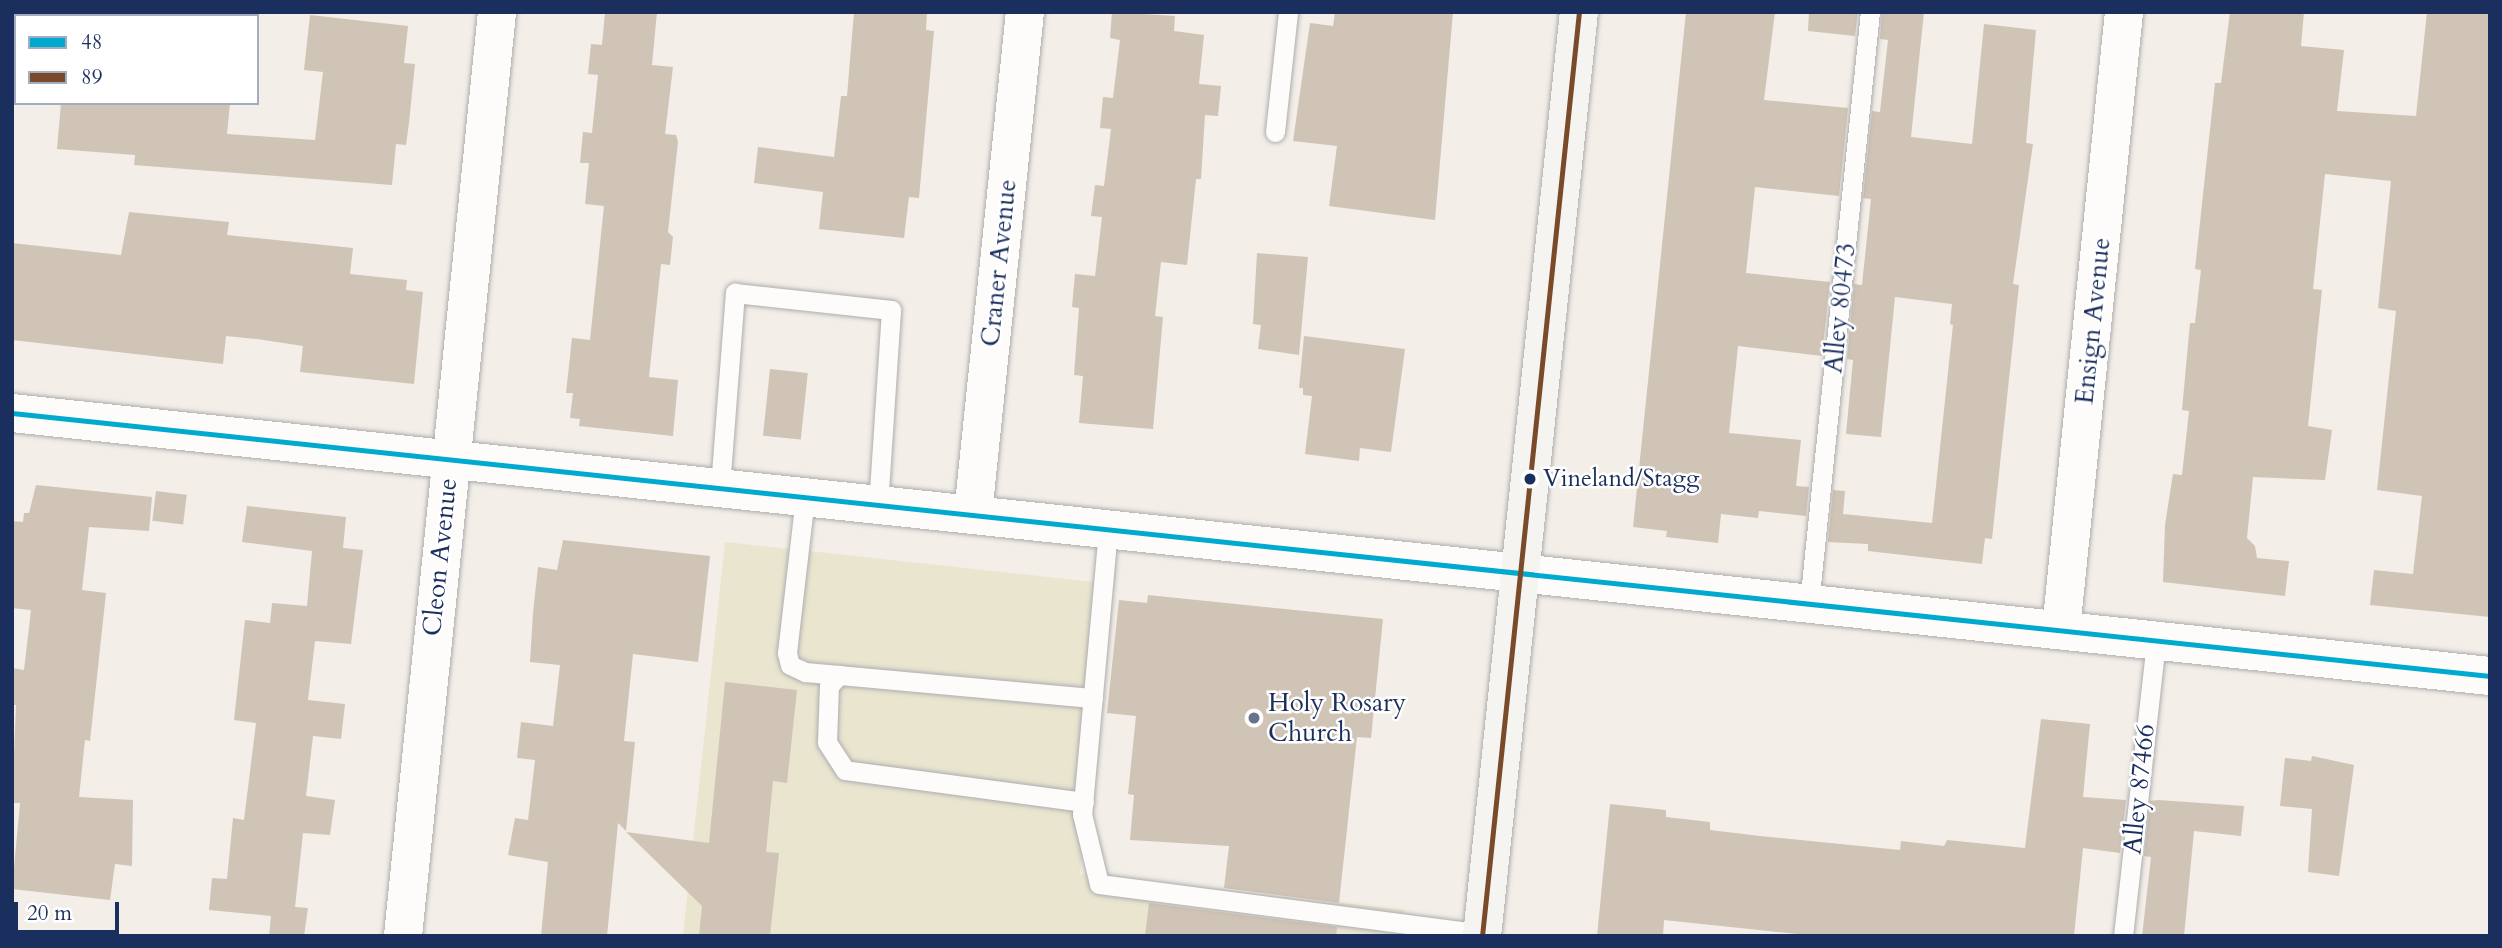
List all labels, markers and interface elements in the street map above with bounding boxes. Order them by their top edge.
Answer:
legend [14,14,259,105]
text: 48 [81,28,103,57]
text: 89 [81,63,103,92]
street label: Craner Avenue [975,178,1023,348]
street label: Ensign Avenue [2069,236,2117,406]
street label: Alley 80473 [1818,241,1862,375]
place label: Vineland/Stagg [1543,465,1699,493]
marker: Vineland/Stagg [1523,472,1537,486]
street label: Cleon Avenue [416,477,464,637]
place label: Holy Rosary Church [1268,687,1406,748]
marker: Holy Rosary Church [1246,710,1262,726]
street label: Alley 87466 [2117,722,2161,856]
scale bar [18,888,122,932]
text: 20 m [27,899,72,928]

